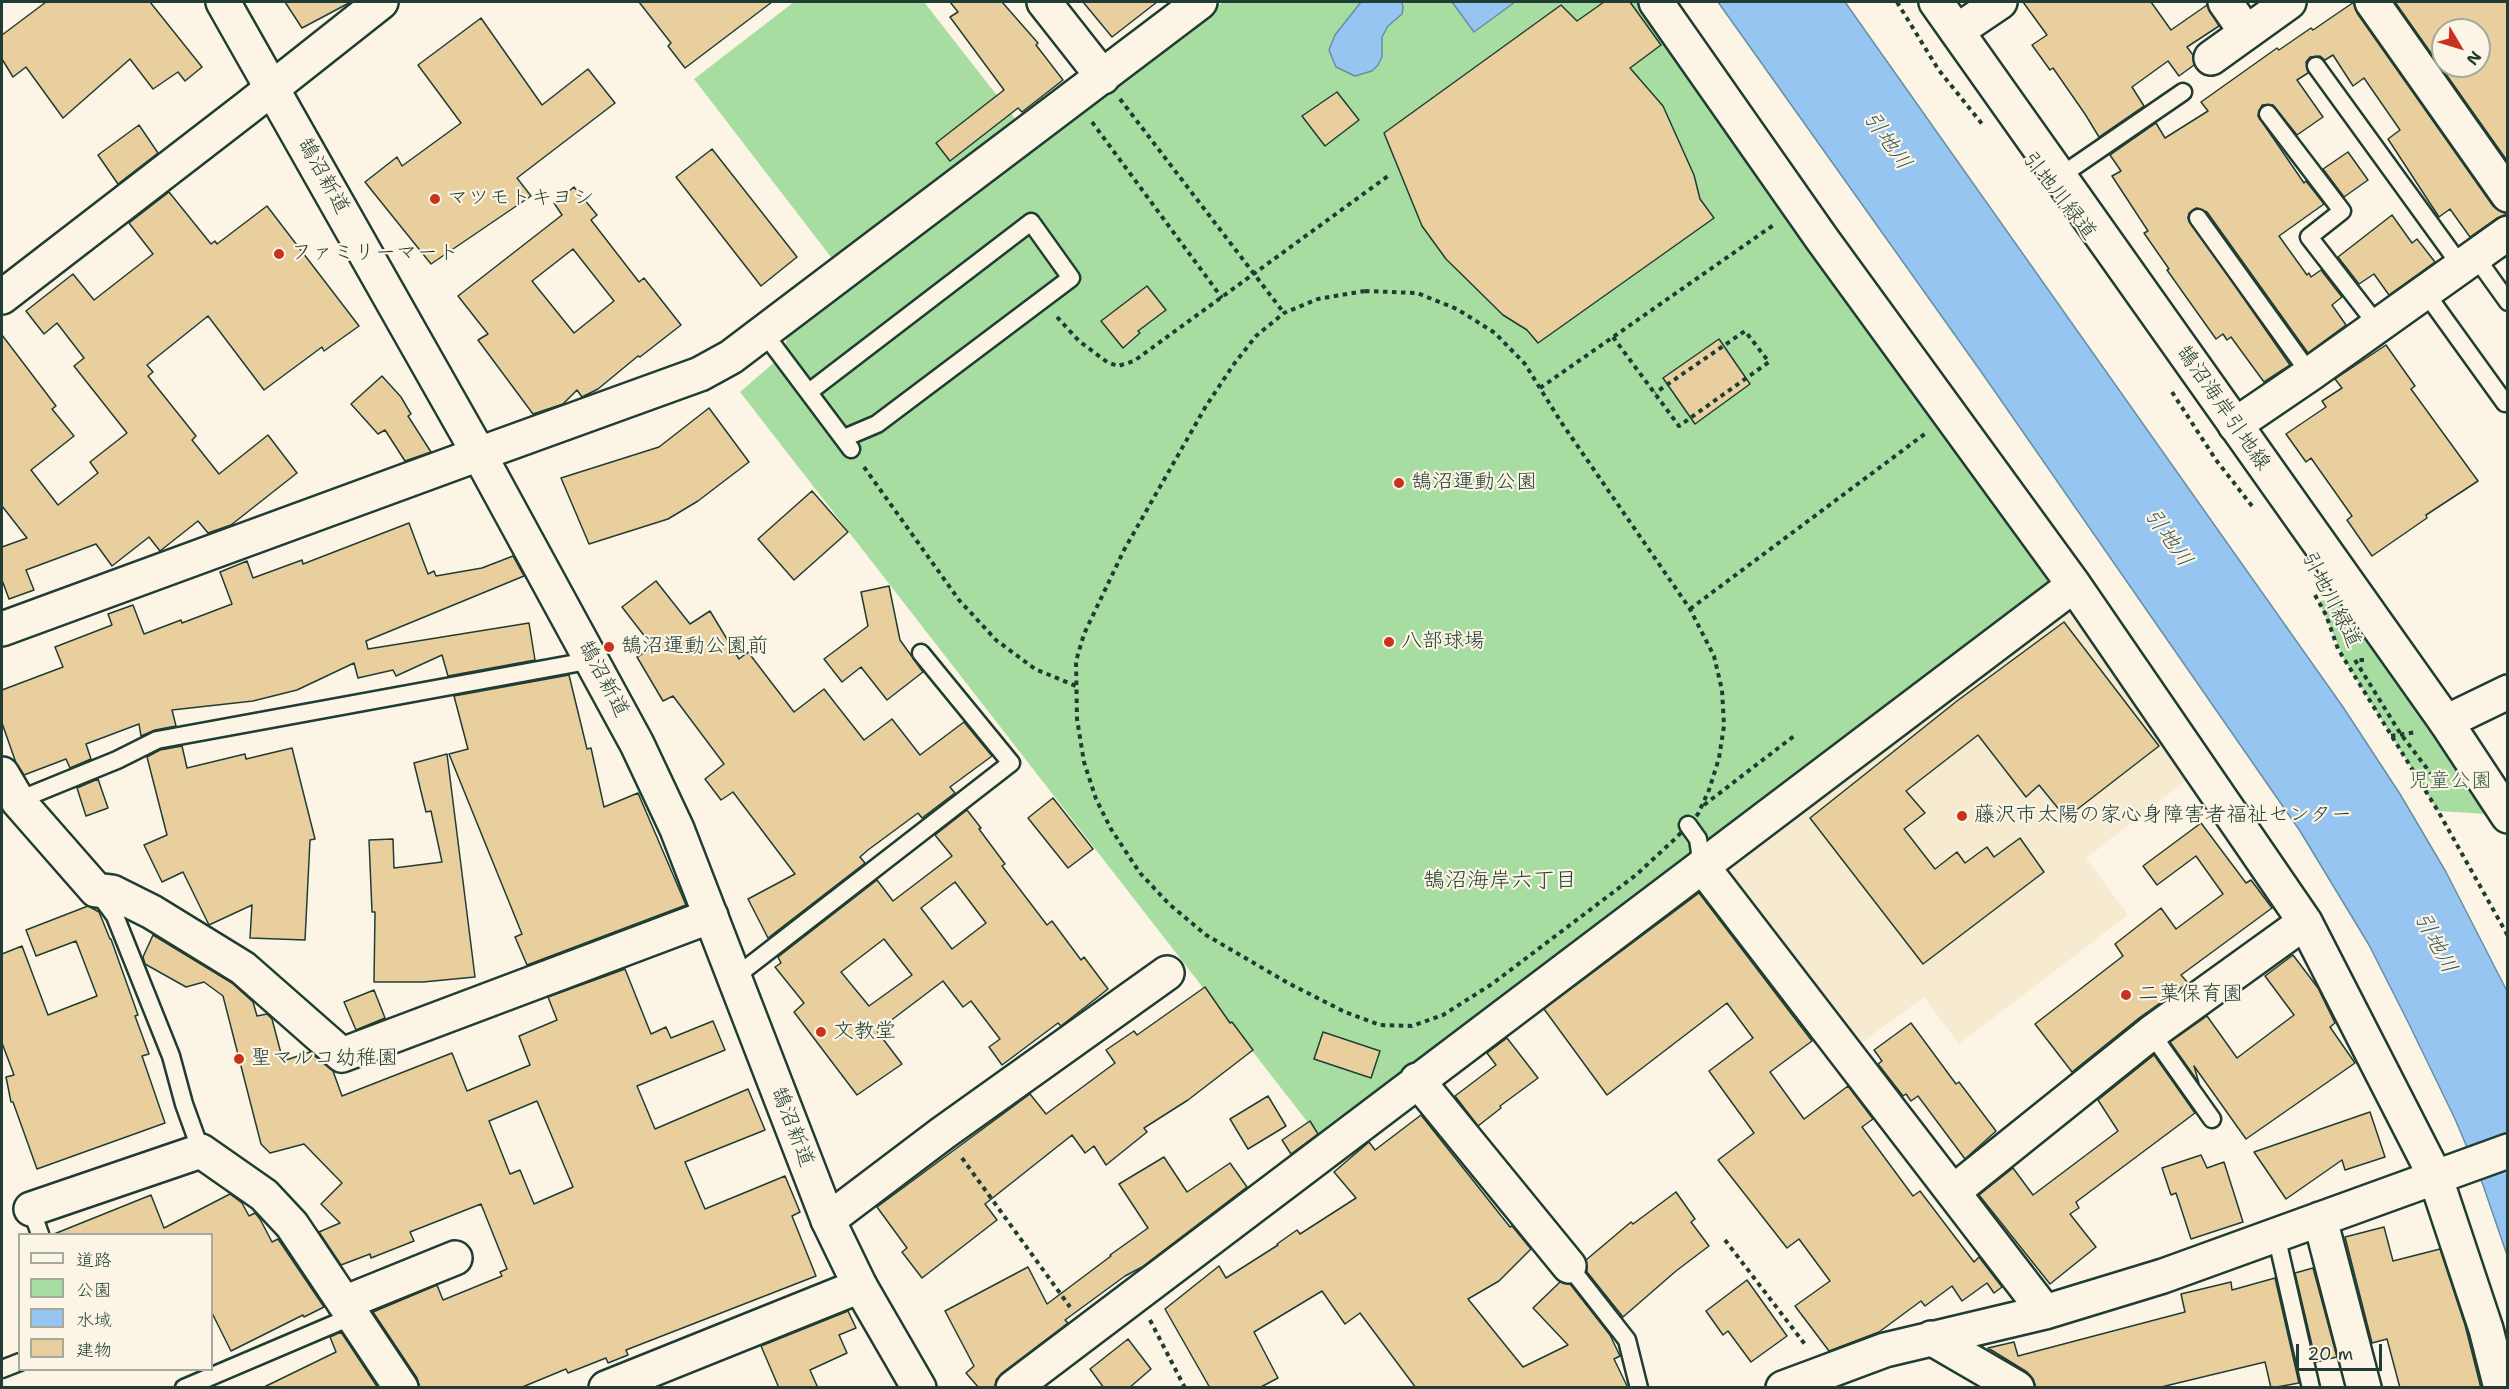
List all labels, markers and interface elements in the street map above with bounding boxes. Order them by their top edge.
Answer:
north arrow [2431,18,2491,78]
text: N [2462,47,2486,70]
water label: 引地川 [1857,106,1917,176]
street label: 鵠沼新道 [292,133,354,219]
street label: 引地川緑道 [2017,147,2101,245]
place label: マツモトキヨシ [447,186,594,212]
marker: マツモトキヨシ [428,192,442,206]
place label: ファミリーマート [291,241,459,267]
marker: ファミリーマート [272,247,286,261]
street label: 鵠沼海岸引地線 [2171,341,2275,475]
place label: 鵠沼運動公園 [1411,470,1537,496]
marker: 鵠沼運動公園 [1392,476,1406,490]
water label: 引地川 [2138,503,2198,573]
street label: 引地川緑道 [2296,548,2366,652]
place label: 八部球場 [1401,629,1485,655]
place label: 鵠沼運動公園前 [621,634,768,660]
marker: 八部球場 [1382,635,1396,649]
street label: 鵠沼新道 [572,636,634,722]
marker: 鵠沼運動公園前 [602,640,616,654]
park label: 児童公園 [2408,769,2492,795]
place label: 藤沢市太陽の家心身障害者福祉センター [1974,803,2352,829]
marker: 藤沢市太陽の家心身障害者福祉センター [1955,809,1969,823]
district label: 鵠沼海岸六丁目 [1423,868,1577,894]
water label: 引地川 [2408,908,2462,978]
place label: 二葉保育園 [2138,982,2243,1008]
marker: 二葉保育園 [2119,988,2133,1002]
place label: 文教堂 [833,1019,896,1045]
marker: 文教堂 [814,1025,828,1039]
place label: 聖マルコ幼稚園 [251,1046,398,1072]
marker: 聖マルコ幼稚園 [232,1052,246,1066]
street label: 鵠沼新道 [765,1083,819,1171]
legend [18,1233,213,1371]
text: 道路 [76,1248,112,1272]
text: 公園 [76,1278,112,1302]
text: 水域 [76,1308,112,1332]
scale bar [2299,1332,2384,1370]
text: 建物 [76,1338,112,1362]
text: 20 m [2307,1342,2353,1366]

